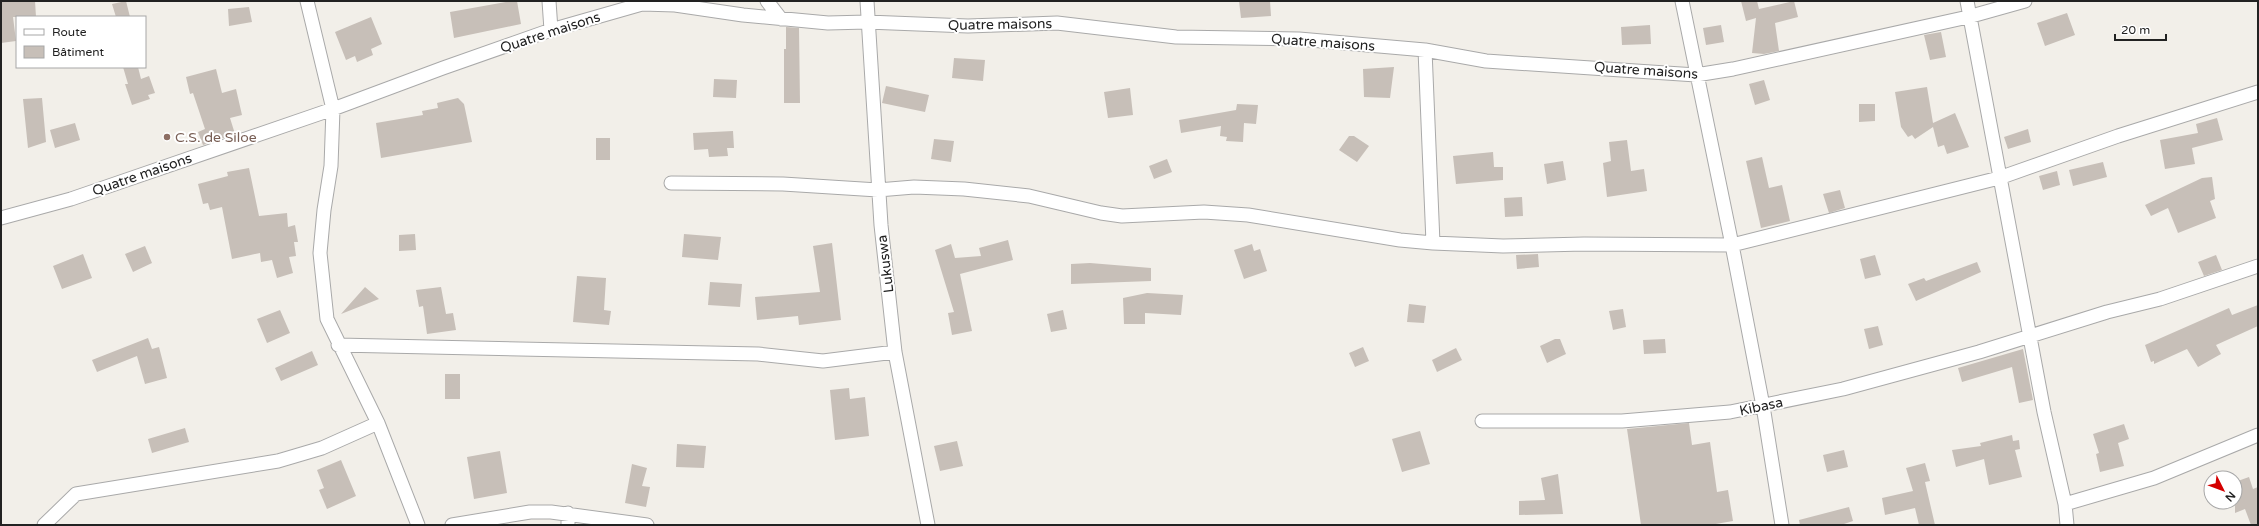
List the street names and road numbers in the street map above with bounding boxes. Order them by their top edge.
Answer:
street label: Quatre maisons [498,8,603,57]
street label: Quatre maisons [948,15,1053,34]
street label: Quatre maisons [1270,30,1376,55]
street label: Quatre maisons [1593,58,1699,83]
street label: Quatre maisons [90,149,194,199]
street label: Lukuswa [874,234,897,294]
street label: Kibasa [1738,394,1784,419]

